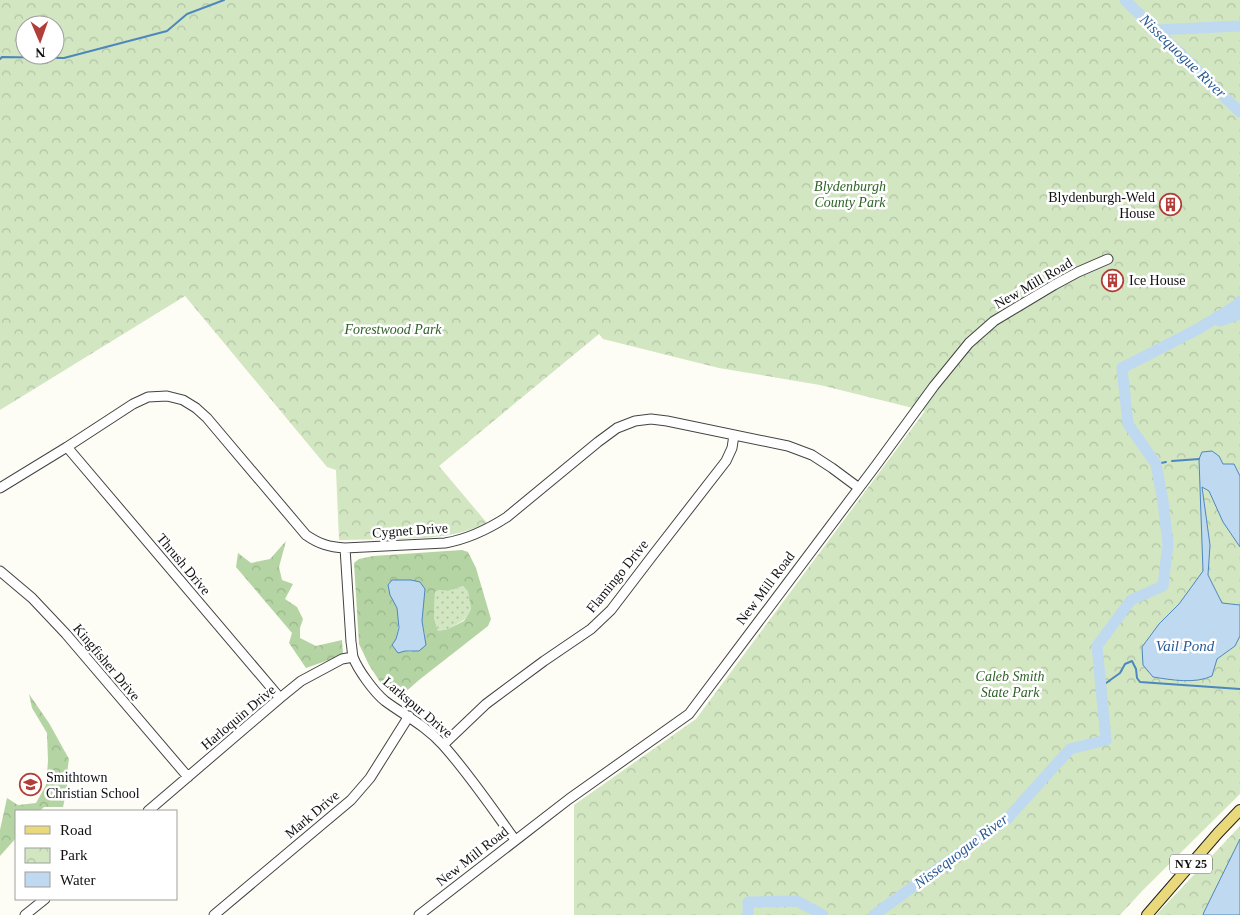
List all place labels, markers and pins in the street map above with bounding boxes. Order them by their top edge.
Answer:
place label: Blydenburgh-Weld House [1048,190,1155,221]
building icon: Blydenburgh-Weld House [1159,193,1183,217]
building icon: Ice House [1101,268,1125,292]
place label: Ice House [1129,273,1185,288]
place label: Smithtown Christian School [46,770,140,801]
school or university icon: Smithtown Christian School [18,773,42,797]

